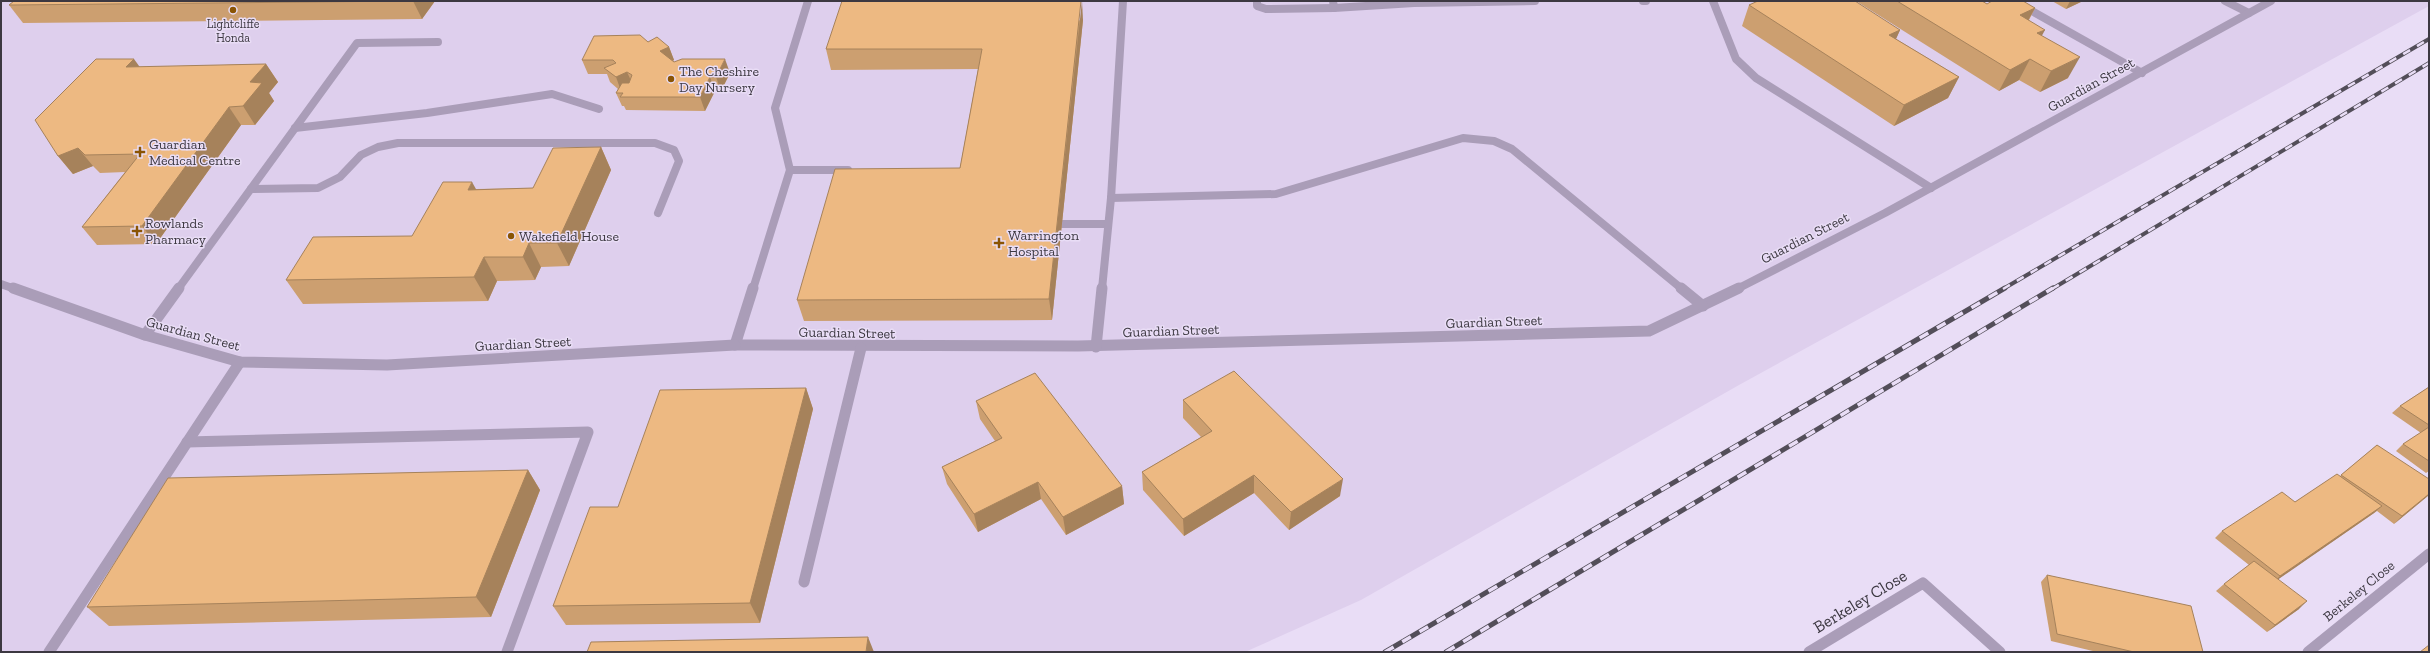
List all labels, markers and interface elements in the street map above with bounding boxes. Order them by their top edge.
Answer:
marker: Lightcliffe Honda [228,5,238,15]
place label: Lightcliffe Honda [207,17,260,45]
street label: Guardian Street [2045,54,2138,116]
place label: The Cheshire Day Nursery [679,63,760,96]
marker: The Cheshire Day Nursery [666,74,676,84]
place label: Guardian Medical Centre [149,136,241,169]
marker: Guardian Medical Centre [134,146,146,158]
street label: Guardian Street [1758,208,1853,268]
place label: Rowlands Pharmacy [145,215,207,248]
marker: Rowlands Pharmacy [132,226,142,236]
place label: Warrington Hospital [1008,227,1079,260]
place label: Wakefield House [519,228,619,245]
marker: Wakefield House [506,231,516,241]
marker: Warrington Hospital [993,237,1005,249]
street label: Guardian Street [1445,312,1543,332]
street label: Guardian Street [144,313,243,355]
street label: Guardian Street [1122,321,1220,341]
street label: Guardian Street [799,324,896,342]
street label: Guardian Street [474,333,572,355]
street label: Berkeley Close [2320,557,2399,625]
street label: Berkeley Close [1809,565,1911,637]

